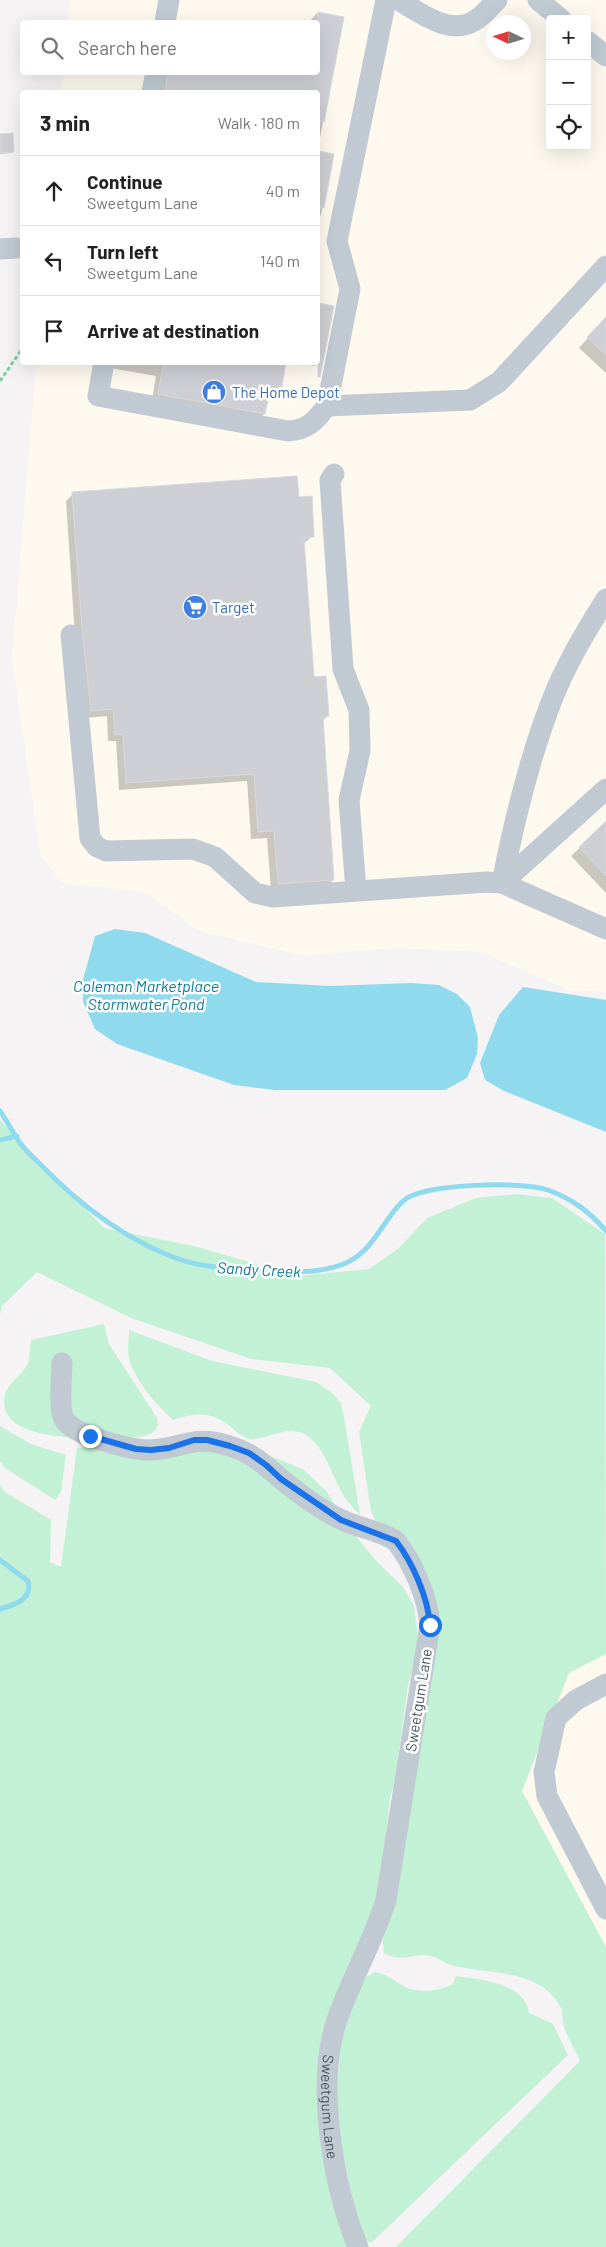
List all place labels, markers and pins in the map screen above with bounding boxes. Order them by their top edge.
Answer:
shop icon: The Home Depot [201,379,227,405]
place label: The Home Depot [232,383,340,401]
supermarket icon: Target [182,594,208,620]
place label: Target [212,598,255,616]

